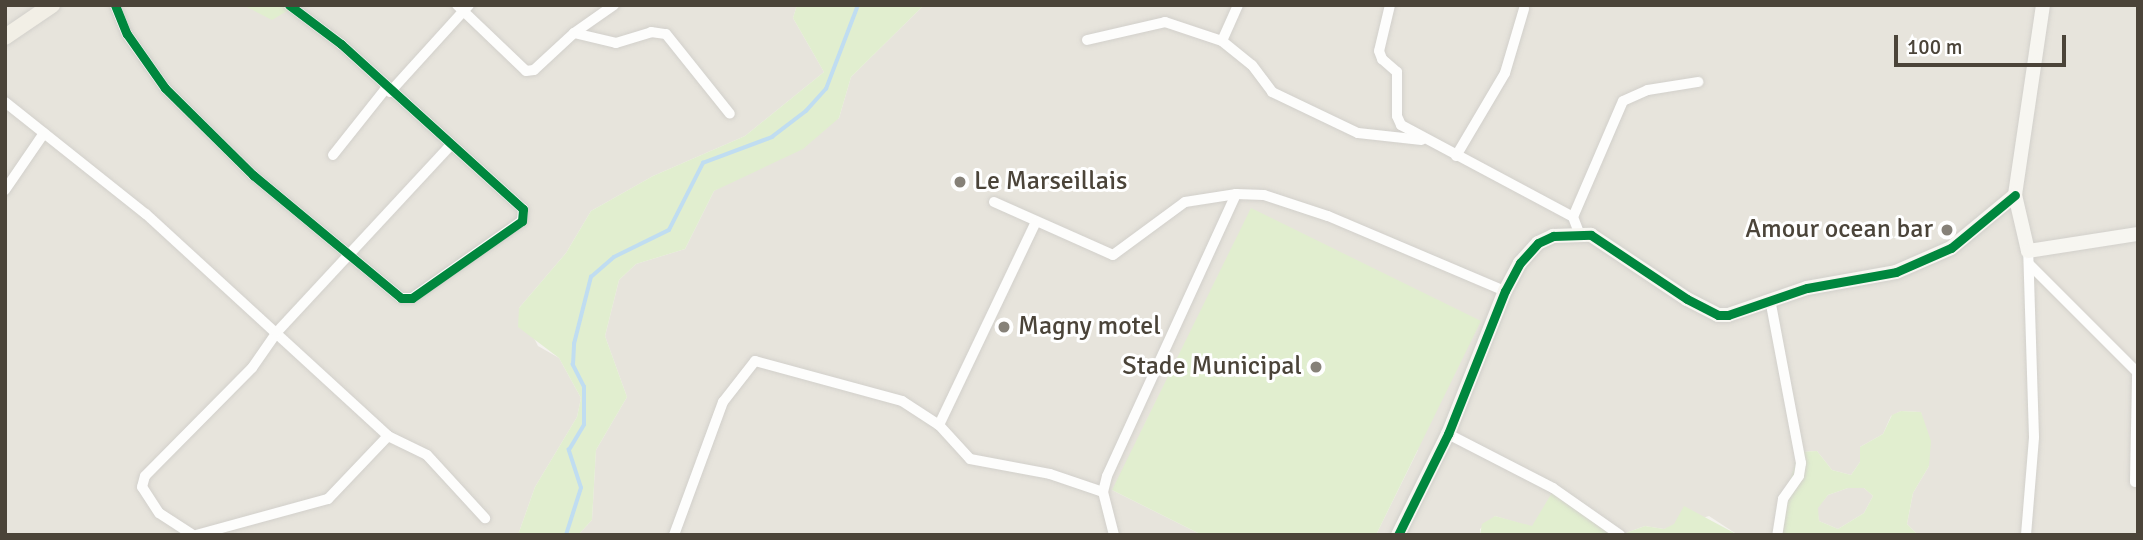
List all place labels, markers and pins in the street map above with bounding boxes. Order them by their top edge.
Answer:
place label: Le Marseillais [974,166,1127,198]
marker: Le Marseillais [952,174,968,190]
place label: Amour ocean bar [1745,214,1933,246]
marker: Amour ocean bar [1939,222,1955,238]
place label: Magny motel [1018,311,1161,343]
marker: Magny motel [996,319,1012,335]
place label: Stade Municipal [1122,351,1302,383]
marker: Stade Municipal [1308,359,1324,375]

